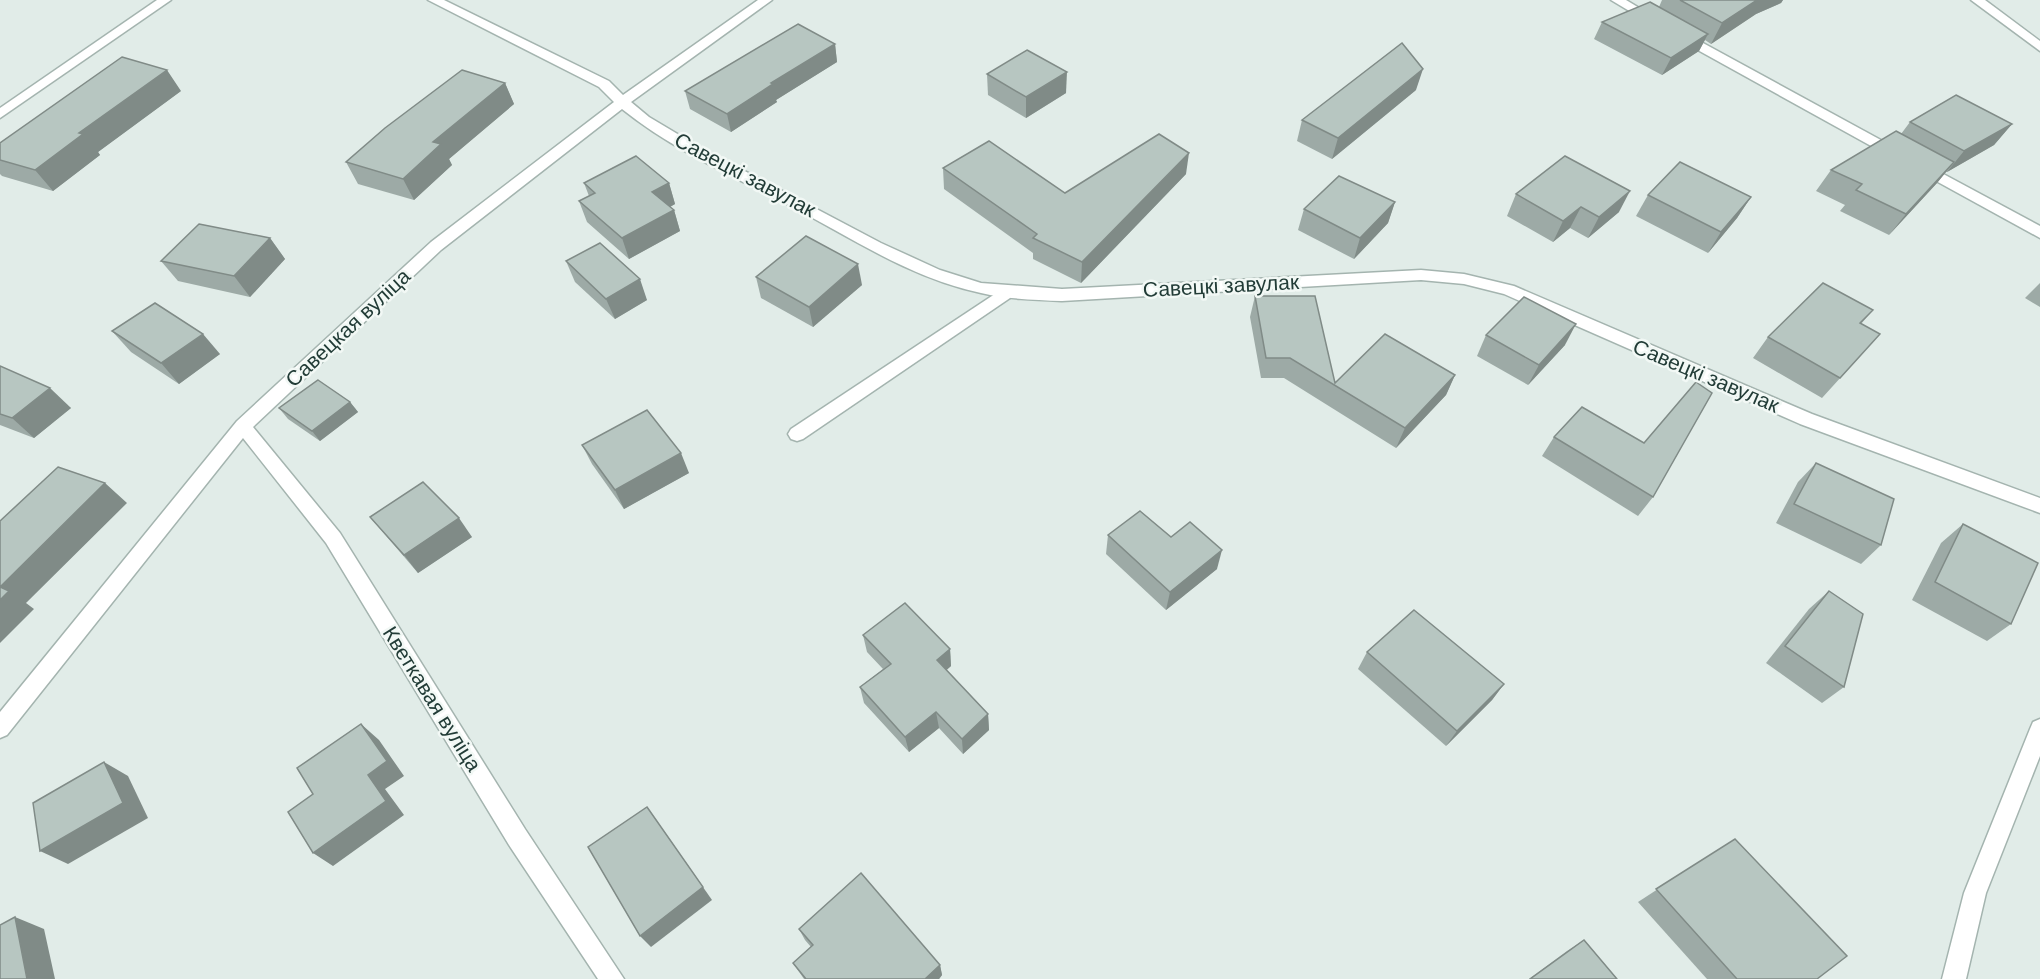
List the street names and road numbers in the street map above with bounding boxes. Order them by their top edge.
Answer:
street label: Савецкі завулак [669,126,821,224]
street label: Савецкая вуліца [279,263,417,393]
street label: Савецкі завулак [1142,268,1301,304]
street label: Савецкі завулак [1629,333,1784,420]
street label: Кветкавая вуліца [376,621,488,777]

